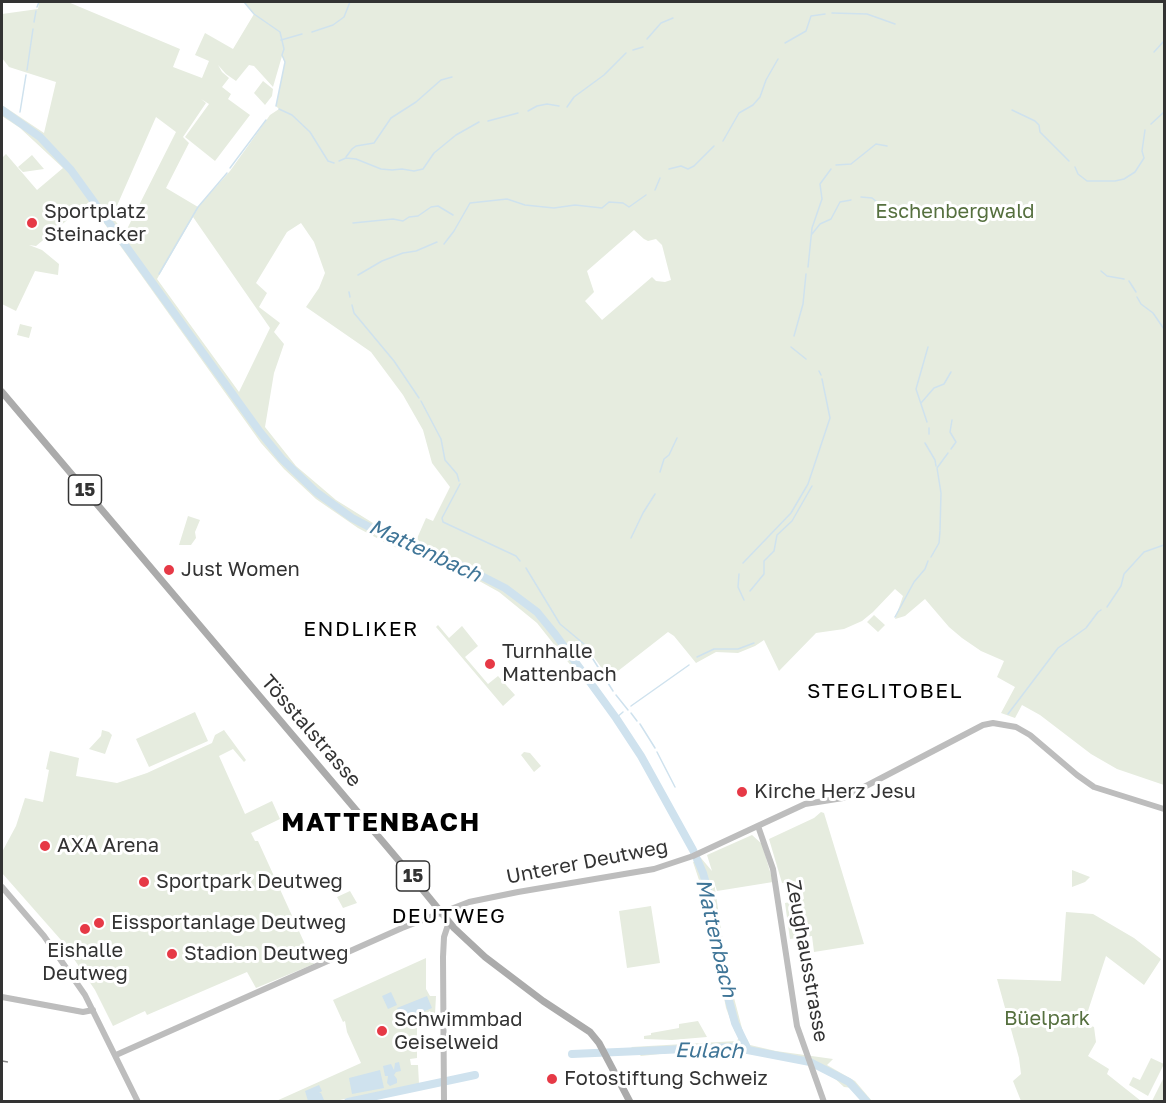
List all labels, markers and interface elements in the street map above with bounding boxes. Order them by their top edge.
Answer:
place label: Sportplatz Steinacker [44,200,146,247]
park label: Eschenbergwald [875,200,1035,224]
marker: Sportplatz Steinacker [25,216,39,230]
road number: 15 [68,475,101,505]
water label: Mattenbach [365,514,485,588]
place label: Just Women [181,558,300,582]
marker: Just Women [162,563,176,577]
district label: ENDLIKER [303,616,419,642]
place label: Turnhalle Mattenbach [502,640,617,687]
marker: Turnhalle Mattenbach [483,657,497,671]
street label: Tösstalstrasse [256,670,366,792]
district label: STEGLITOBEL [807,678,963,704]
place label: Kirche Herz Jesu [754,780,916,804]
marker: Kirche Herz Jesu [735,785,749,799]
district label: MATTENBACH [281,807,481,839]
place label: AXA Arena [57,834,159,858]
street label: Unterer Deutweg [504,835,670,889]
marker: AXA Arena [38,839,52,853]
road number: 15 [396,861,430,891]
place label: Sportpark Deutweg [156,870,343,894]
marker: Sportpark Deutweg [137,875,151,889]
water label: Mattenbach [690,876,742,1000]
street label: Zeughausstrasse [781,878,833,1044]
district label: DEUTWEG [392,903,506,929]
place label: Eissportanlage Deutweg [111,911,346,935]
marker: Eissportanlage Deutweg [92,916,106,930]
marker: Eishalle Deutweg [78,922,92,936]
place label: Eishalle Deutweg [42,939,128,986]
place label: Stadion Deutweg [184,942,348,966]
marker: Stadion Deutweg [165,947,179,961]
park label: Büelpark [1004,1007,1090,1031]
place label: Schwimmbad Geiselweid [394,1008,523,1055]
marker: Schwimmbad Geiselweid [375,1024,389,1038]
water label: Eulach [675,1038,743,1064]
place label: Fotostiftung Schweiz [564,1067,768,1091]
marker: Fotostiftung Schweiz [545,1072,559,1086]

